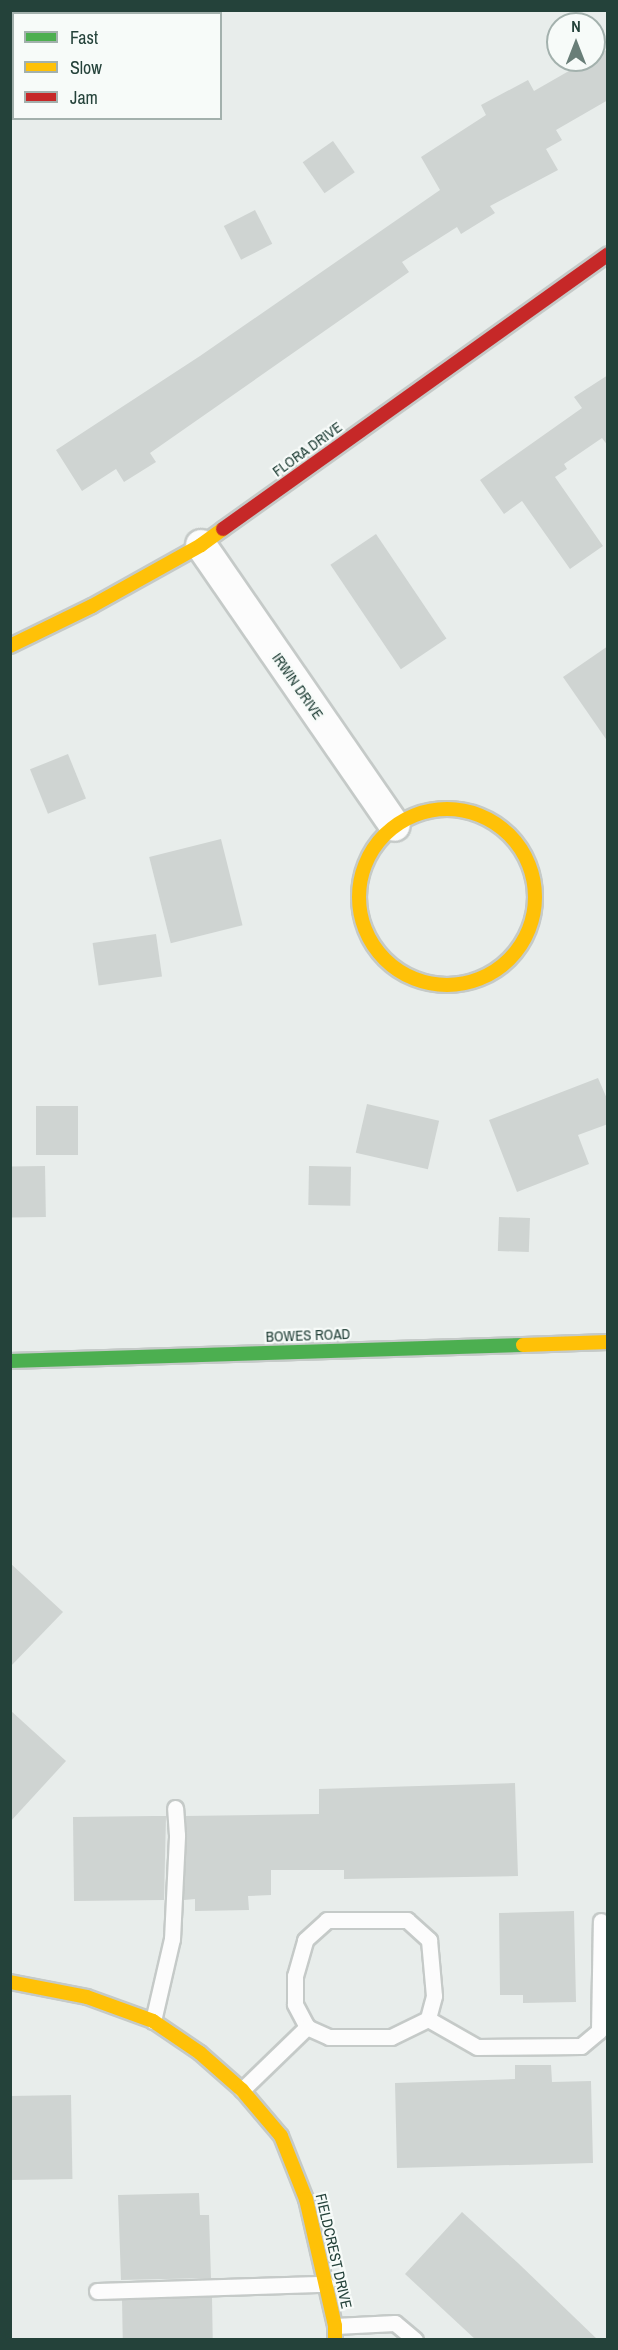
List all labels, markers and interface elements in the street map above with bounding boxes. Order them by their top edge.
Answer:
legend [12,12,222,120]
north arrow [546,12,606,72]
text: N [571,15,581,37]
text: Fast [70,25,98,50]
text: Slow [70,55,102,80]
text: Jam [70,85,98,110]
street label: FLORA DRIVE [269,418,345,480]
street label: IRWIN DRIVE [269,649,327,723]
street label: BOWES ROAD [265,1325,351,1345]
street label: FIELDCREST DRIVE [312,2192,356,2310]

